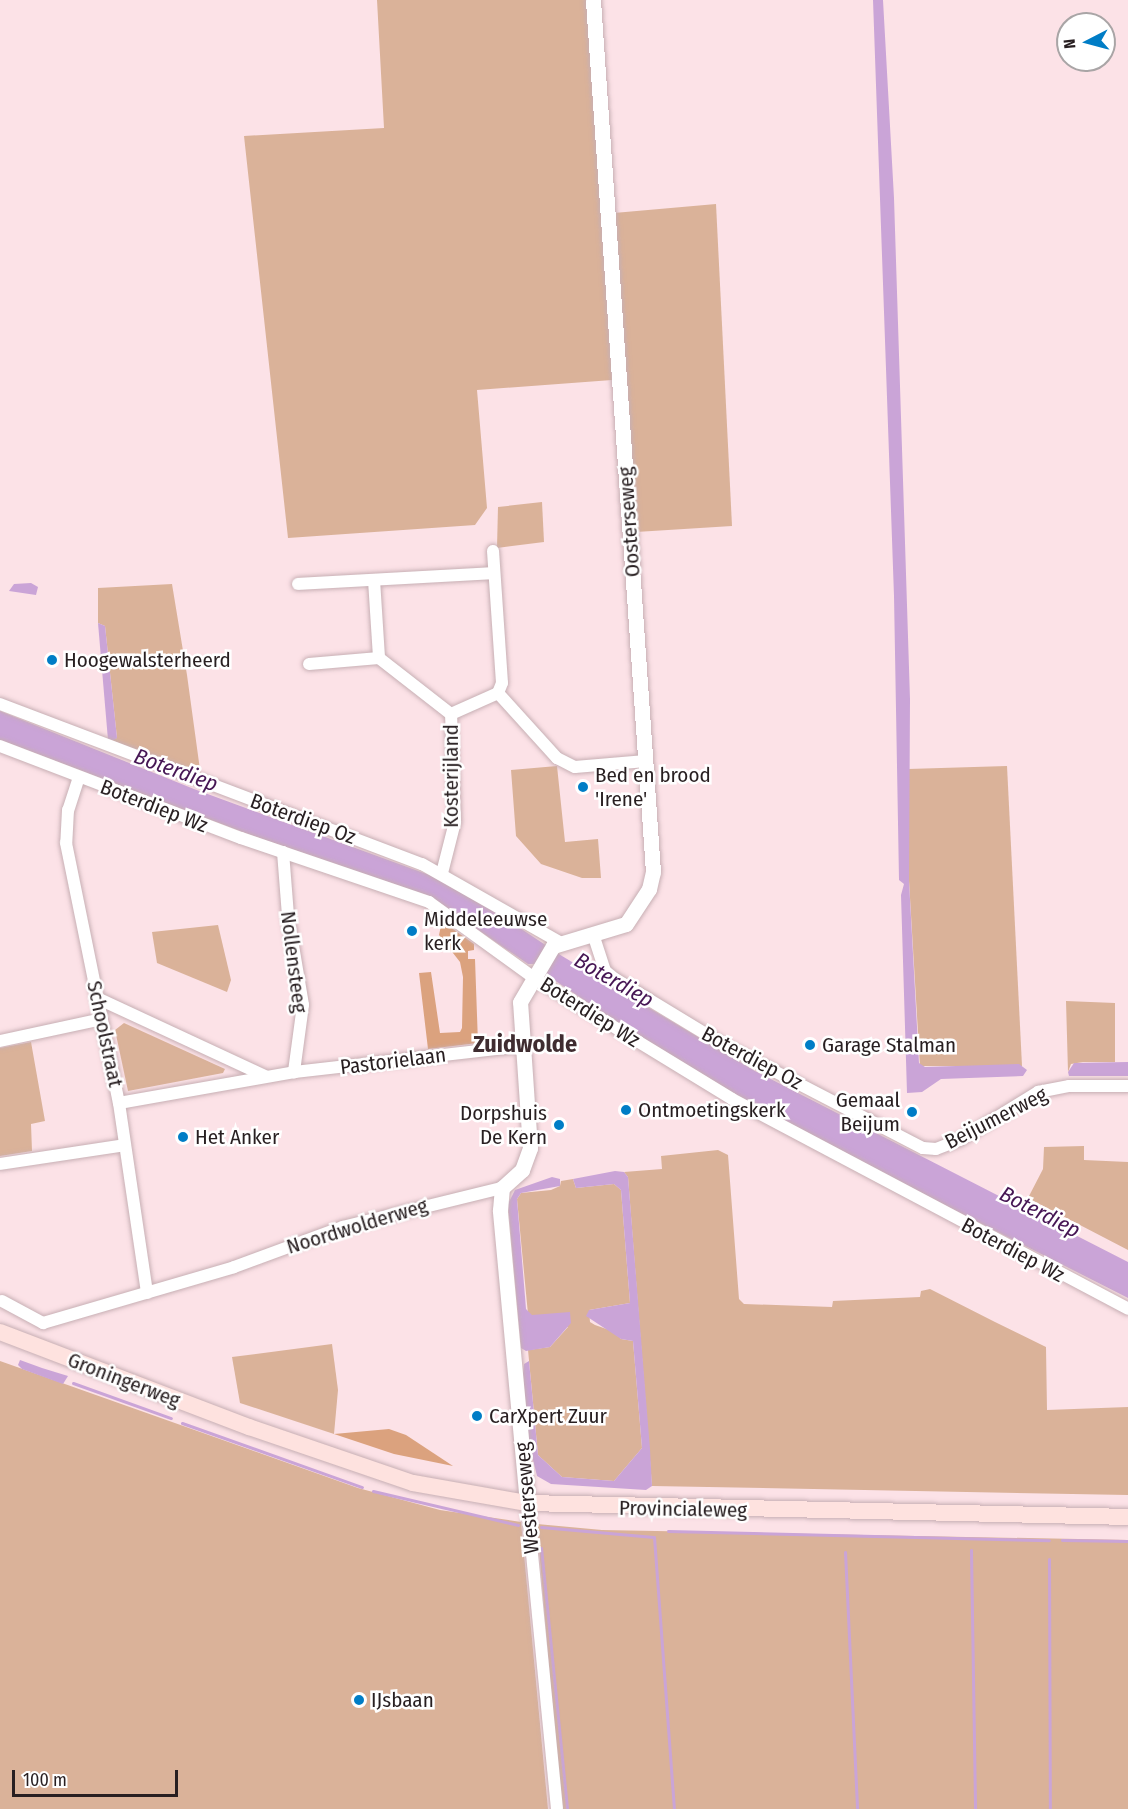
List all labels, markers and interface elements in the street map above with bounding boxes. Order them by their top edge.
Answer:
north arrow [1056,12,1116,72]
text: N [1060,38,1080,49]
street label: Oosterseweg [613,466,645,578]
place label: Hoogewalsterheerd [64,647,231,673]
marker: Hoogewalsterheerd [45,653,59,667]
street label: Kosterijland [438,724,464,828]
water label: Boterdiep [131,743,221,797]
place label: Bed en brood 'Irene' [595,762,711,812]
street label: Boterdiep Wz [97,774,211,838]
marker: Bed en brood 'Irene' [576,780,590,794]
street label: Boterdiep Oz [247,788,359,850]
place label: Middeleeuwse kerk [424,906,547,956]
street label: Nollensteeg [275,910,313,1014]
marker: Middeleeuwse kerk [405,924,419,938]
water label: Boterdiep [570,947,658,1013]
street label: Boterdiep Wz [535,971,645,1053]
street label: Schoolstraat [81,979,129,1089]
street label: Boterdiep Oz [697,1021,807,1095]
district label: Zuidwolde [473,1031,577,1059]
place label: Garage Stalman [822,1032,956,1058]
marker: Garage Stalman [803,1038,817,1052]
street label: Pastorielaan [339,1042,447,1080]
street label: Beijumerweg [941,1082,1051,1154]
place label: Gemaal Beijum [836,1087,900,1137]
place label: Ontmoetingskerk [638,1097,786,1123]
place label: Dorpshuis De Kern [460,1100,547,1150]
marker: Ontmoetingskerk [619,1103,633,1117]
marker: Gemaal Beijum [905,1105,919,1119]
marker: Dorpshuis De Kern [552,1118,566,1132]
place label: Het Anker [195,1124,279,1150]
marker: Het Anker [176,1130,190,1144]
water label: Boterdiep [995,1180,1085,1244]
street label: Noordwolderweg [283,1193,431,1259]
street label: Boterdiep Wz [957,1212,1069,1288]
street label: Groningerweg [64,1347,184,1413]
place label: CarXpert Zuur [489,1403,607,1429]
marker: CarXpert Zuur [470,1409,484,1423]
street label: Westerseweg [510,1441,544,1555]
street label: Provincialeweg [619,1495,747,1523]
place label: IJsbaan [371,1687,434,1713]
marker: IJsbaan [352,1693,366,1707]
scale bar [15,1758,182,1796]
text: 100 m [23,1769,67,1791]

